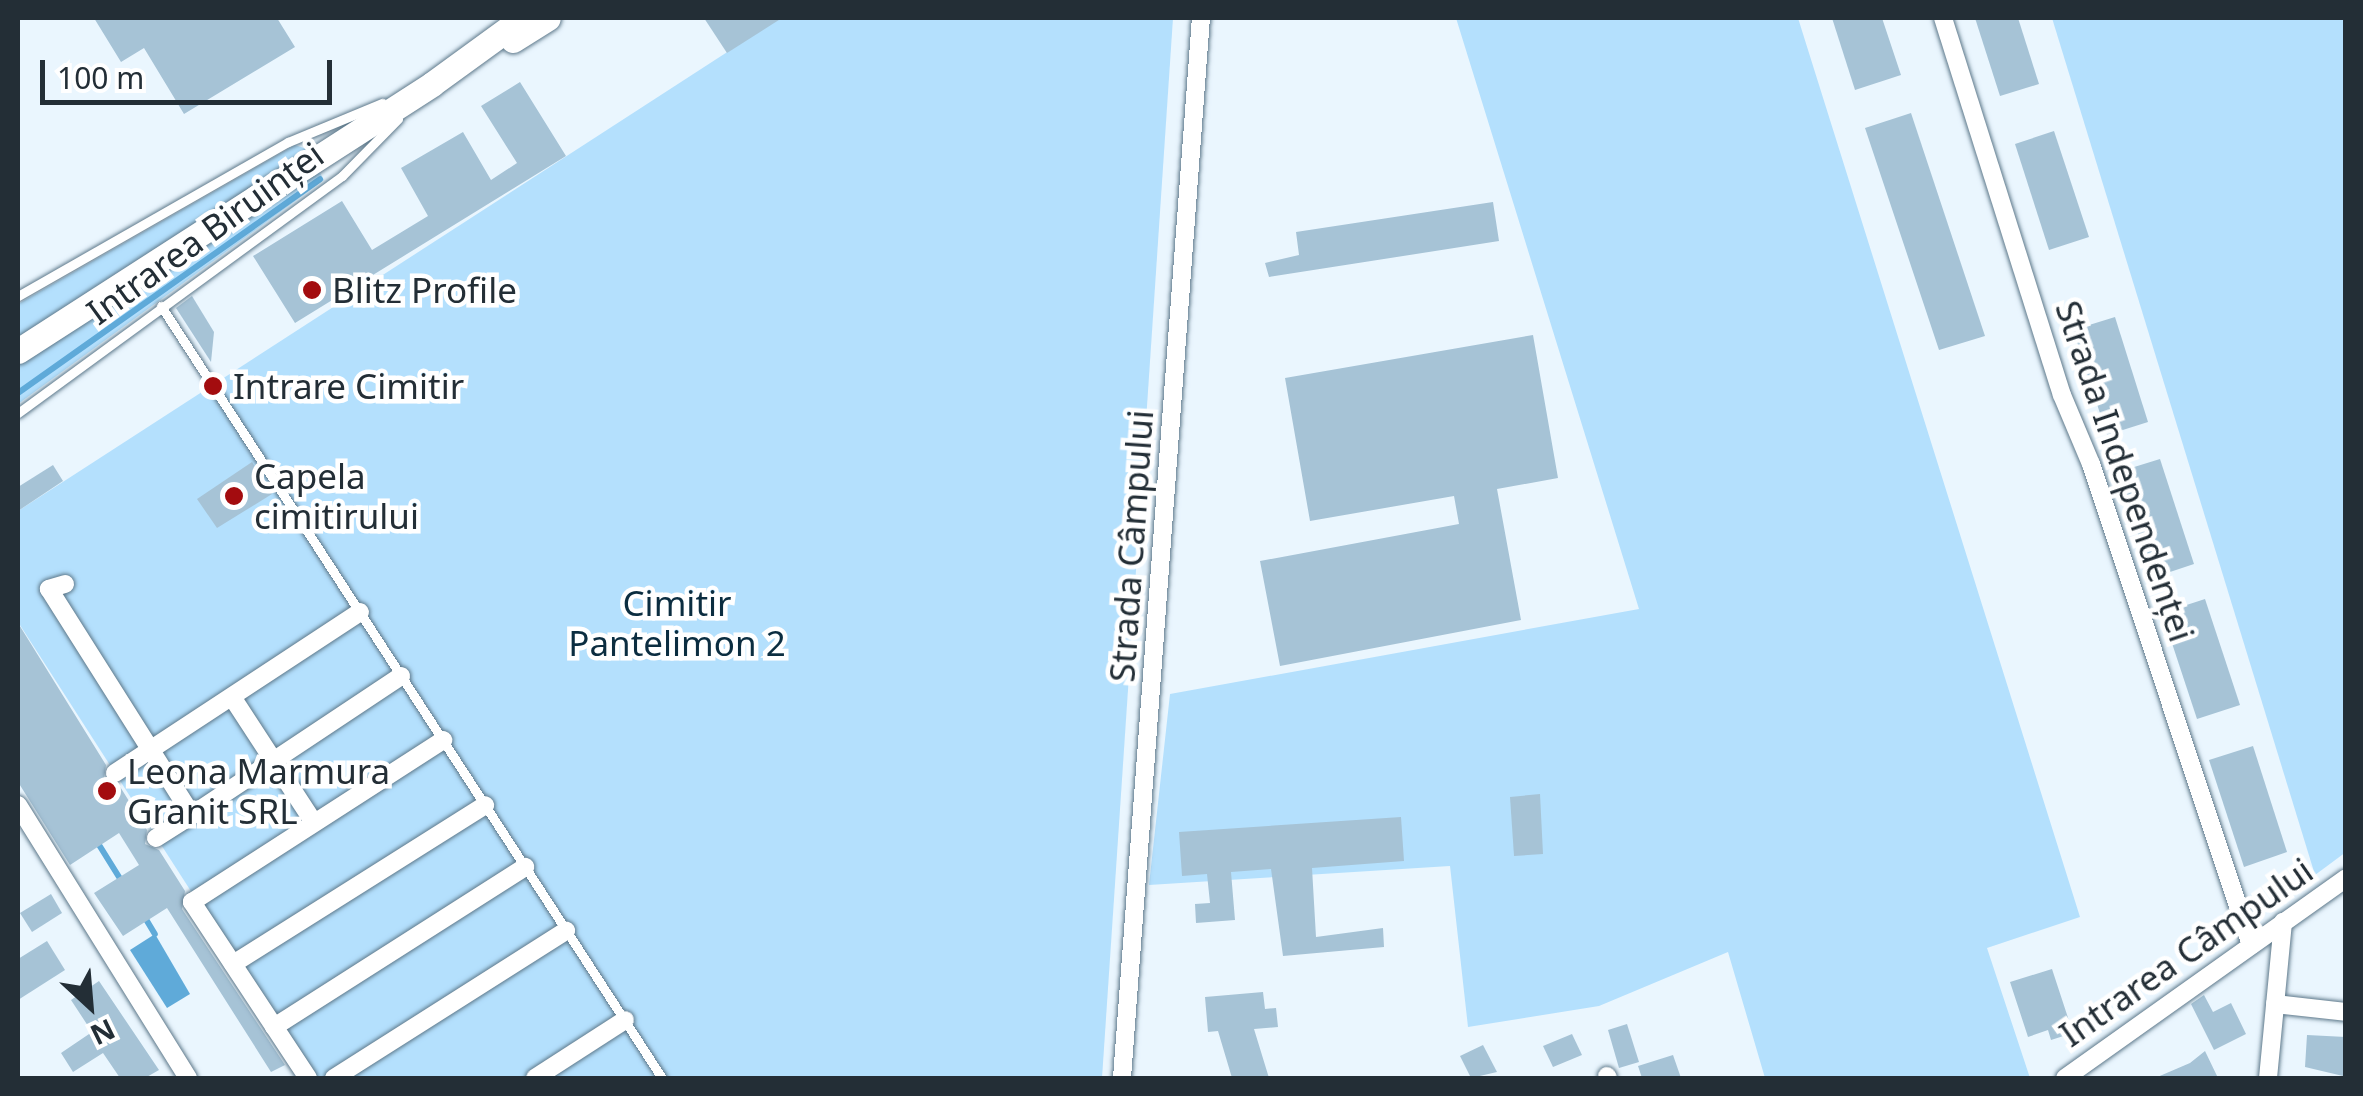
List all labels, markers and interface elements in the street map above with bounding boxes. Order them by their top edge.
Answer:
scale bar [45,40,338,102]
text: 100 m [57,57,144,98]
street label: Intrarea Biruinței [79,133,331,333]
place label: Blitz Profile [332,269,517,311]
marker: Blitz Profile [301,279,323,301]
street label: Strada Independenței [2047,295,2203,647]
place label: Intrare Cimitir [233,365,464,407]
marker: Intrare Cimitir [202,375,224,397]
street label: Strada Câmpului [1101,408,1161,684]
place label: Capela cimitirului [254,455,419,537]
marker: Capela cimitirului [223,485,245,507]
park label: Cimitir Pantelimon 2 [568,582,786,664]
place label: Leona Marmura Granit SRL [127,750,390,832]
marker: Leona Marmura Granit SRL [96,780,118,802]
street label: Intrarea Câmpului [2051,849,2321,1055]
north arrow [40,956,140,1056]
text: N [85,1011,122,1055]

